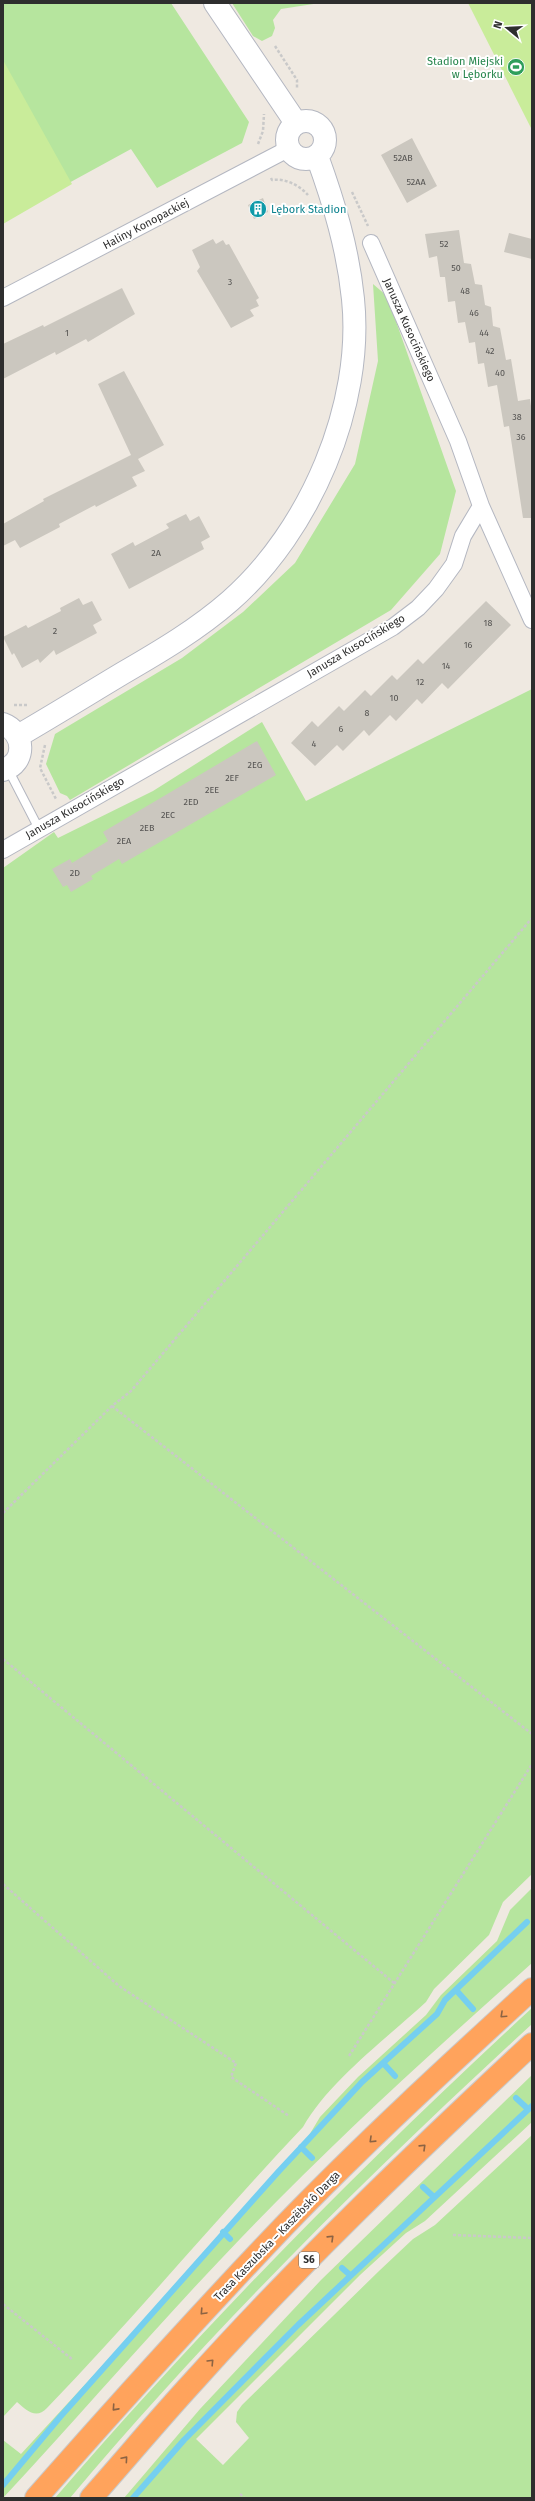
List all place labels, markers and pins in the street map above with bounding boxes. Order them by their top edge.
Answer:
place label: Stadion Miejski w Lęborku [427,55,503,81]
sports icon: Stadion Miejski w Lęborku [506,57,526,77]
building icon: Lębork Stadion [248,199,268,219]
place label: Lębork Stadion [271,203,346,216]

